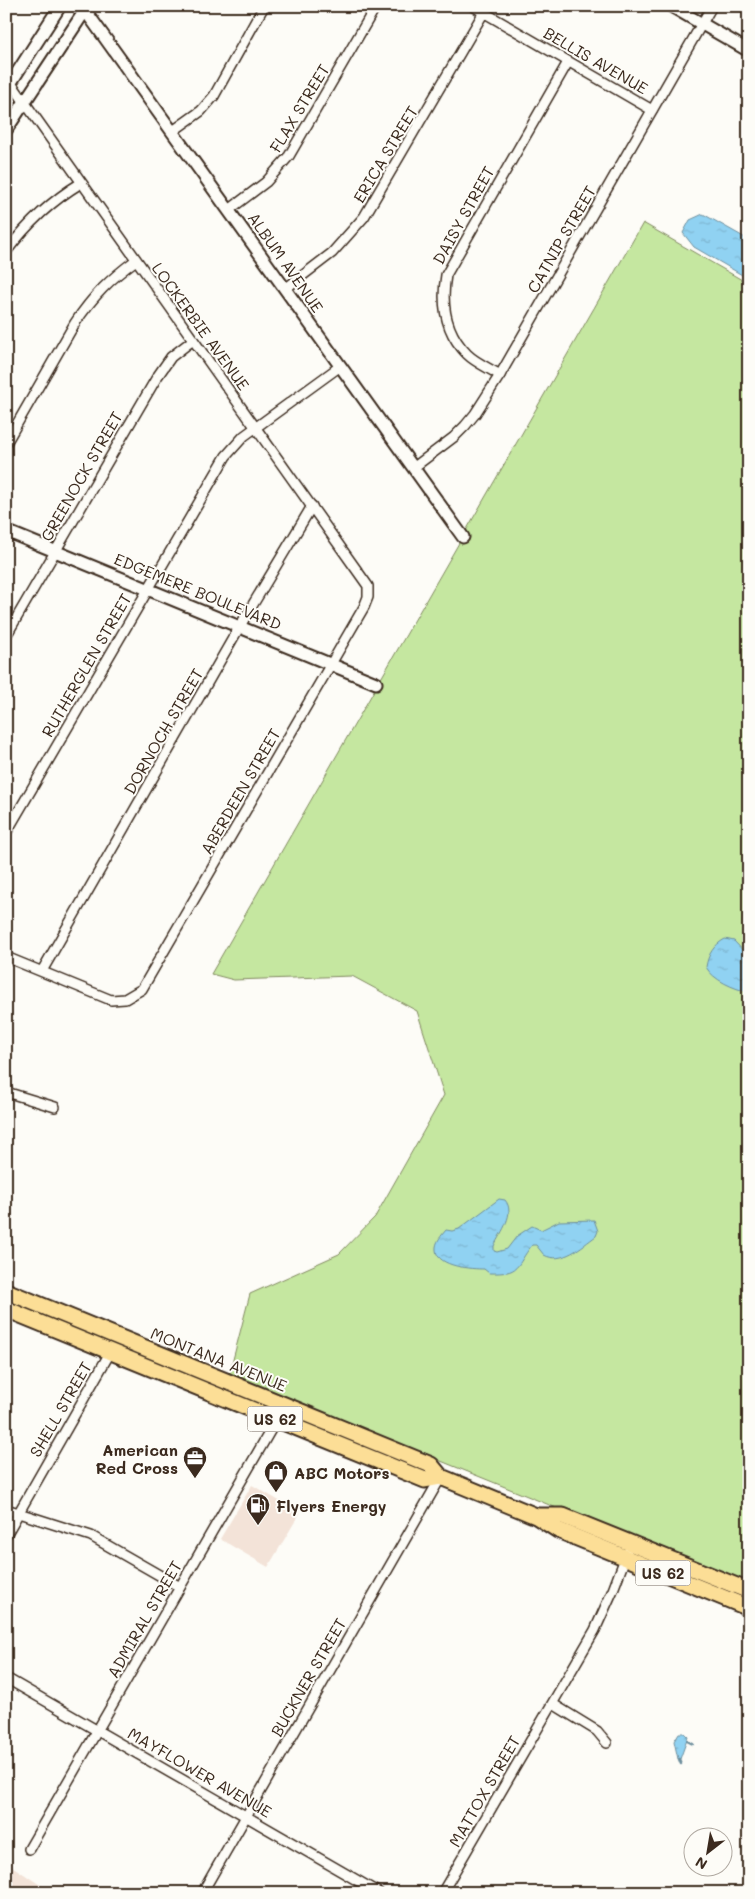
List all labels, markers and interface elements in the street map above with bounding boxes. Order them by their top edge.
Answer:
street label: BELLIS AVENUE [540,22,652,98]
street label: FLAX STREET [264,60,334,156]
street label: ERICA STREET [348,102,422,206]
street label: DAISY STREET [427,162,499,268]
street label: CATNIP STREET [522,181,600,296]
street label: ALBUM AVENUE [244,208,328,316]
street label: LOCKERBIE AVENUE [148,258,254,394]
street label: GREENOCK STREET [35,407,127,545]
street label: EDGEMERE BOULEVARD [111,548,285,634]
street label: RUTHERGLEN STREET [36,589,136,741]
street label: DORNOCH STREET [118,664,208,798]
street label: ABERDEEN STREET [195,724,285,858]
street label: MONTANA AVENUE [148,1322,290,1396]
street label: SHELL STREET [24,1357,96,1461]
road number: US 62 [248,1406,302,1432]
place label: American Red Cross [95,1439,178,1478]
office icon: American Red Cross [182,1445,208,1479]
shop icon: ABC Motors [263,1459,289,1493]
place label: ABC Motors [294,1462,389,1483]
fuel station icon: Flyers Energy [245,1492,271,1526]
place label: Flyers Energy [276,1495,387,1516]
street label: ADMIRAL STREET [102,1556,186,1681]
road number: US 62 [636,1560,690,1586]
street label: BUCKNER STREET [266,1614,351,1740]
street label: MAYFLOWER AVENUE [124,1722,276,1822]
street label: MATTOX STREET [444,1731,525,1851]
north arrow [682,1826,732,1876]
text: N [692,1853,711,1874]

